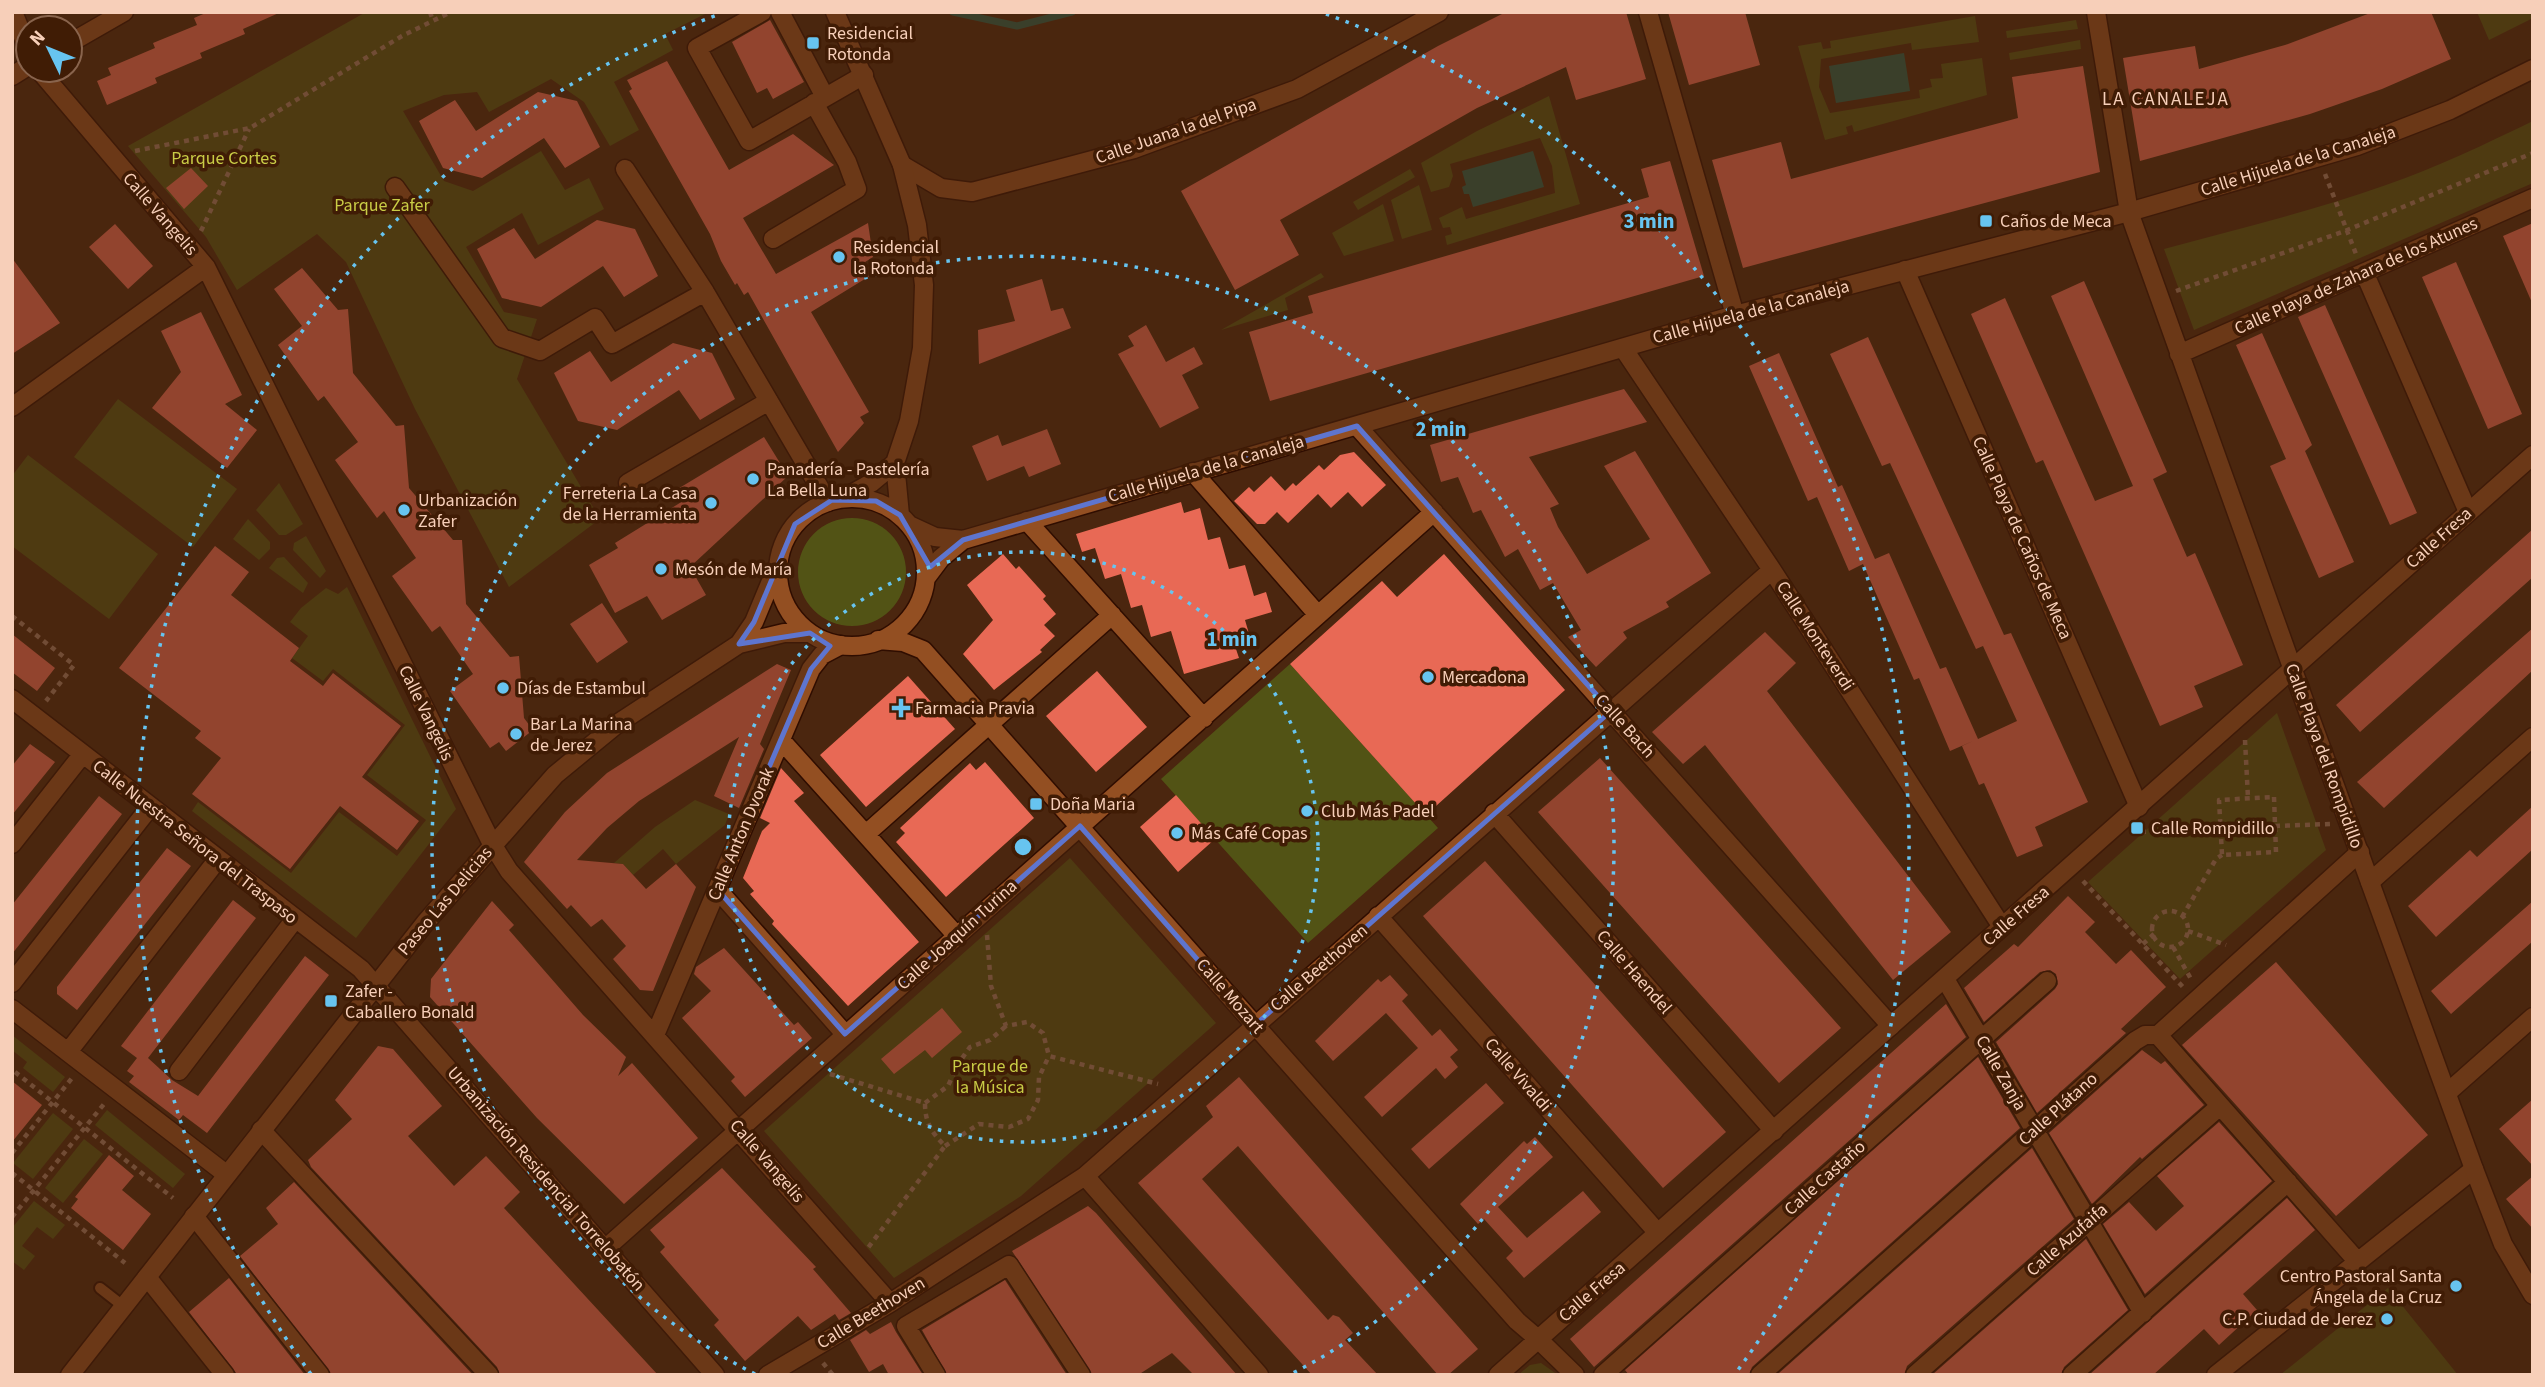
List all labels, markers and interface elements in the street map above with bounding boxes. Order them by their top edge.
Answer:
north arrow [14,14,84,84]
place label: Residencial Rotonda [827,21,913,67]
text: N [23,25,52,52]
marker: Residencial Rotonda [805,35,821,51]
district label: LA CANALEJA [2102,86,2230,113]
street label: Calle Juana la del Pipa [1092,92,1260,170]
street label: Calle Hijuela de la Canaleja [2197,119,2399,203]
park label: Parque Cortes [171,146,277,171]
street label: Calle Vangelis [117,167,203,261]
park label: Parque Zafer [334,193,431,218]
text: 3 min [1623,206,1675,236]
place label: Caños de Meca [2000,209,2112,234]
street label: Calle Playa de Zahara de los Atunes [2230,211,2482,341]
marker: Caños de Meca [1978,213,1994,229]
place label: Residencial la Rotonda [853,235,939,281]
marker: Residencial la Rotonda [831,249,847,265]
street label: Calle Hijuela de la Canaleja [1650,274,1852,350]
text: 2 min [1415,414,1467,444]
street label: Calle Hijuela de la Canaleja [1105,429,1307,509]
street label: Calle Playa de Caños de Meca [1966,432,2078,644]
place label: Panadería - Pastelería La Bella Luna [767,457,930,503]
marker: Panadería - Pastelería La Bella Luna [745,471,761,487]
place label: Ferreteria La Casa de la Herramienta [563,481,697,527]
place label: Urbanización Zafer [418,488,517,534]
marker: Ferreteria La Casa de la Herramienta [703,495,719,511]
marker: Urbanización Zafer [396,502,412,518]
street label: Calle Fresa [2400,502,2478,574]
place label: Mesón de María [675,557,792,582]
marker: Mesón de María [653,561,669,577]
street label: Calle Monteverdi [1770,576,1860,696]
text: 1 min [1206,624,1258,654]
street label: Calle Playa del Rompidillo [2279,660,2369,852]
street label: Calle Vangelis [392,661,460,765]
place label: Mercadona [1442,665,1526,690]
marker: Mercadona [1420,669,1436,685]
place label: Días de Estambul [517,676,646,701]
marker: Días de Estambul [495,680,511,696]
street label: Calle Bach [1589,688,1661,764]
place label: Farmacia Pravia [915,696,1035,721]
marker: Farmacia Pravia [893,700,909,716]
place label: Bar La Marina de Jerez [530,712,633,758]
marker: Bar La Marina de Jerez [508,726,524,742]
street label: Calle Nuestra Señora del Traspaso [87,754,303,930]
street label: Calle Anton Dvorak [702,763,780,905]
place label: Doña Maria [1050,792,1135,817]
marker: Doña Maria [1028,796,1044,812]
place label: Club Más Padel [1321,799,1435,824]
marker: Club Más Padel [1299,803,1315,819]
place label: Calle Rompidillo [2151,816,2275,841]
marker: Calle Rompidillo [2129,820,2145,836]
place label: Más Café Copas [1191,821,1308,846]
marker: Más Café Copas [1169,825,1185,841]
centre of rings [1011,835,1035,859]
street label: Paseo Las Delicias [392,841,498,961]
street label: Calle Joaquín Turina [891,874,1023,996]
street label: Calle Fresa [1977,880,2055,952]
street label: Calle Beethoven [1265,919,1373,1017]
street label: Calle Haendel [1590,924,1678,1020]
street label: Calle Mozart [1190,953,1270,1039]
place label: Zafer - Caballero Bonald [345,979,475,1025]
marker: Zafer - Caballero Bonald [323,993,339,1009]
street label: Calle Zanja [1969,1031,2033,1115]
street label: Calle Vivaldi [1479,1033,1557,1117]
park label: Parque de la Música [952,1054,1028,1100]
street label: Urbanización Residencial Torrelobatón [441,1061,651,1297]
street label: Calle Plátano [2013,1067,2103,1151]
street label: Calle Vangelis [724,1114,810,1208]
street label: Calle Castaño [1779,1135,1871,1221]
street label: Calle Azufaifa [2021,1198,2113,1282]
street label: Calle Fresa [1553,1256,1631,1328]
place label: Centro Pastoral Santa Ángela de la Cruz [2280,1264,2442,1310]
street label: Calle Beethoven [812,1271,930,1355]
marker: Centro Pastoral Santa Ángela de la Cruz [2448,1278,2464,1294]
place label: C.P. Ciudad de Jerez [2222,1307,2373,1332]
marker: C.P. Ciudad de Jerez [2379,1311,2395,1327]

